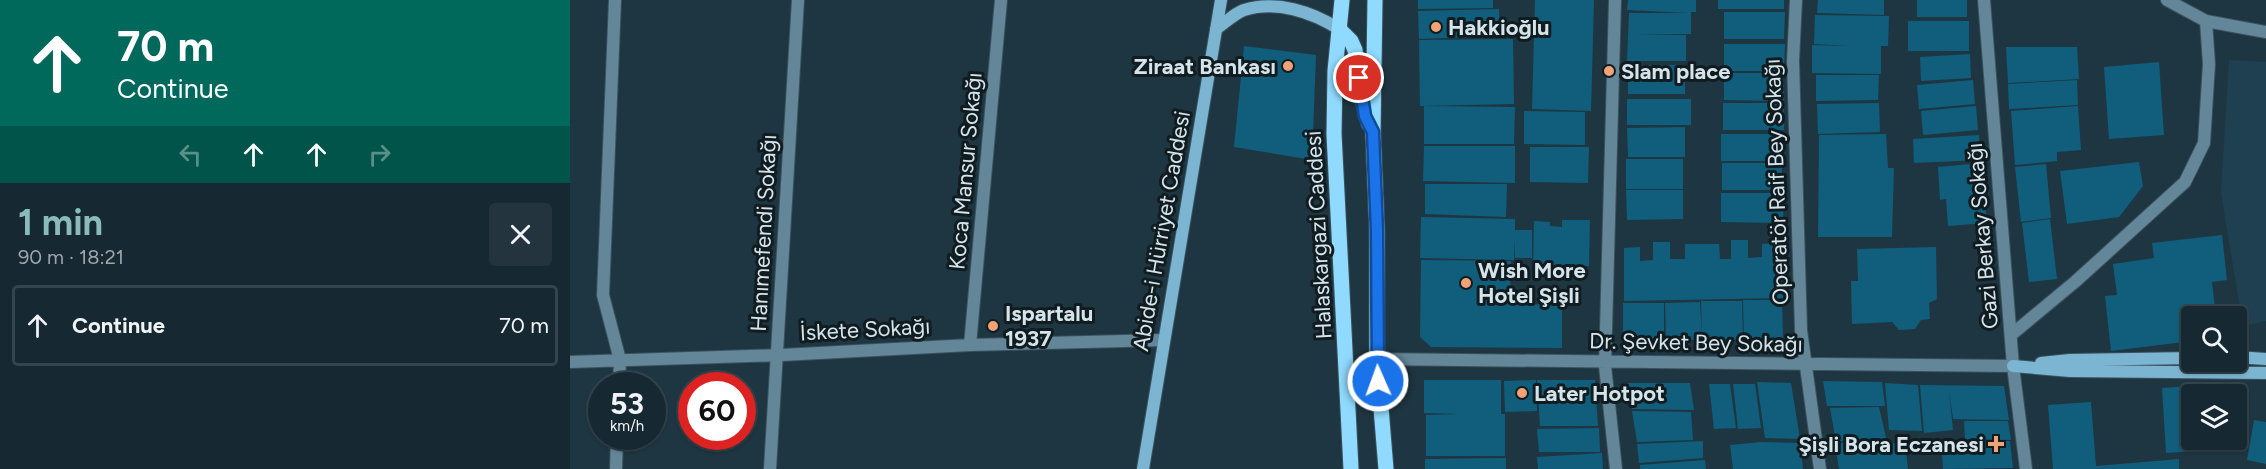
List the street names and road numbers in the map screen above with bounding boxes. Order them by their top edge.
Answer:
street label: Operatör Raif Bey Sokağı [1759,58,1794,306]
street label: Koca Mansur Sokağı [943,71,988,271]
street label: Abide-i Hürriyet Caddesi [1127,109,1196,353]
street label: Halaskargazi Caddesi [1300,130,1337,340]
street label: Hanımefendi Sokağı [745,134,782,332]
street label: Gazi Berkay Sokağı [1961,142,2004,330]
street label: İskete Sokağı [799,313,931,346]
street label: Dr. Şevket Bey Sokağı [1589,327,1803,358]

